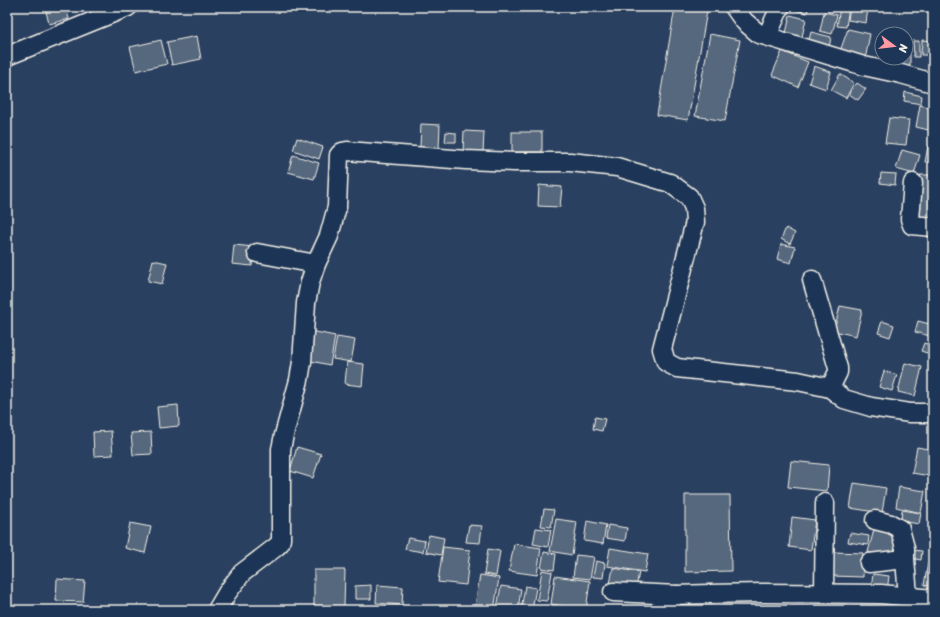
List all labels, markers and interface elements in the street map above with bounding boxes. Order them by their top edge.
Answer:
north arrow [874,26,914,66]
text: N [893,41,914,55]

